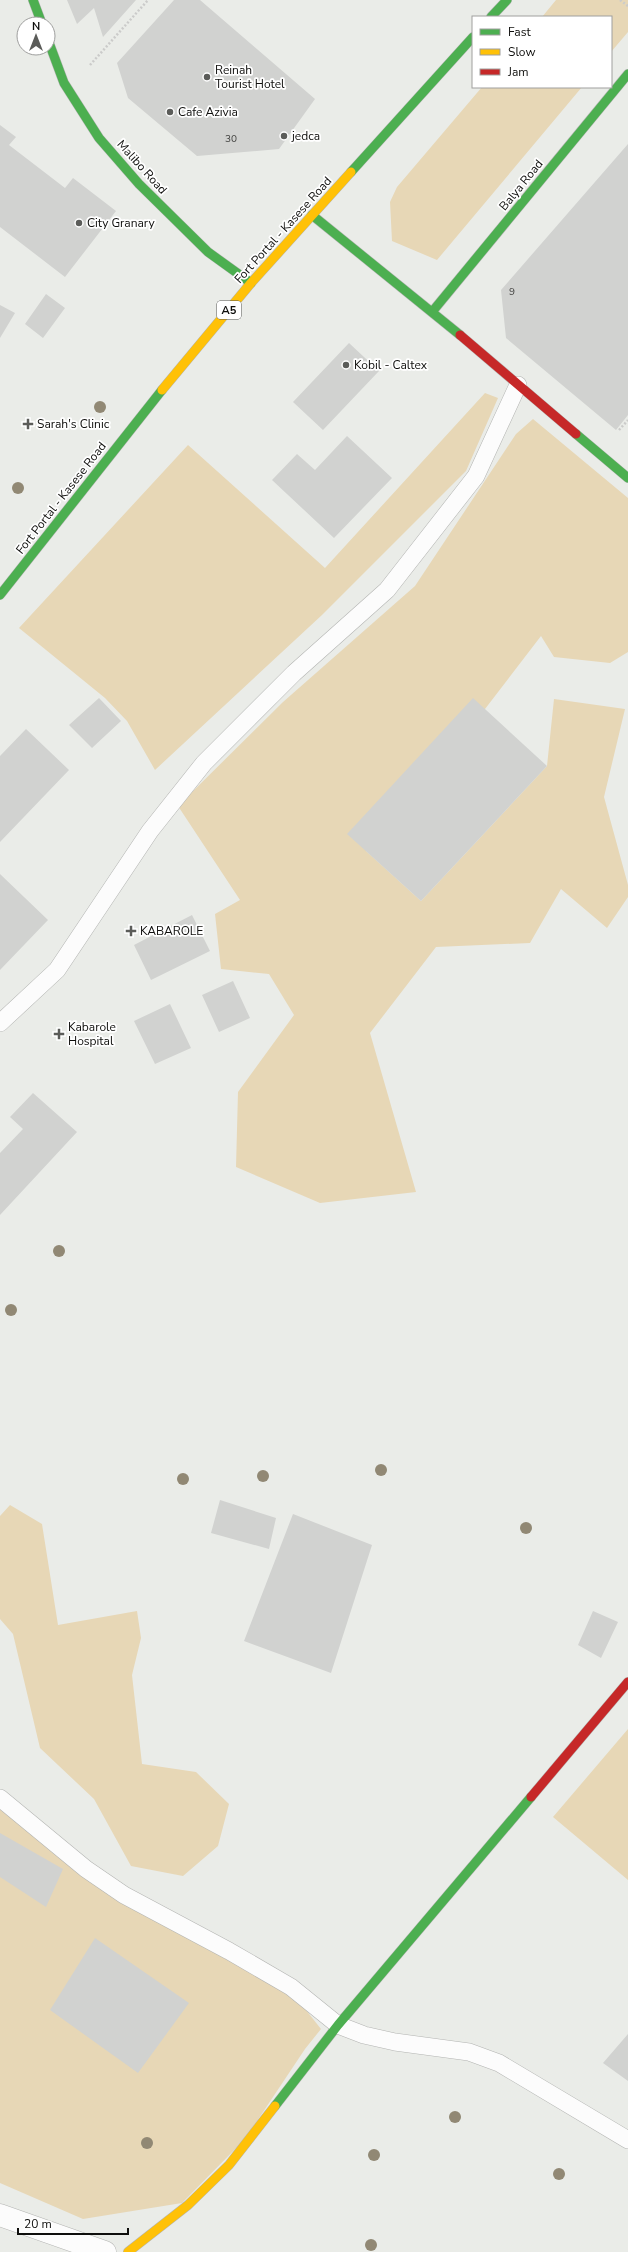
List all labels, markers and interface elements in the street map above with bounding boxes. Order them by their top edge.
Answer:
north arrow [16,16,56,56]
legend [472,16,612,88]
text: N [32,19,40,34]
text: Fast [508,24,531,40]
text: Slow [508,44,536,60]
place label: Reinah Tourist Hotel [215,62,285,92]
text: Jam [507,64,529,80]
marker: Reinah Tourist Hotel [202,72,212,82]
place label: Cafe Azivia [178,104,238,120]
marker: Cafe Azivia [165,107,175,117]
place label: jedca [291,128,320,144]
marker: jedca [279,131,289,141]
house number: 30 [225,132,237,146]
street label: Malibo Road [113,137,171,197]
street label: Balya Road [495,156,547,214]
street label: Fort Portal - Kasese Road [231,173,335,287]
place label: City Granary [87,215,156,231]
marker: City Granary [74,218,84,228]
house number: 9 [509,285,515,299]
road number: A5 [217,301,241,319]
place label: Kobil - Caltex [354,357,428,373]
marker: Kobil - Caltex [341,360,351,370]
place label: Sarah's Clinic [37,416,110,432]
marker: Sarah's Clinic [22,418,34,430]
street label: Fort Portal - Kasese Road [12,439,110,557]
place label: KABAROLE [140,923,203,939]
marker: KABAROLE [125,925,137,937]
place label: Kabarole Hospital [68,1019,116,1049]
marker: Kabarole Hospital [53,1028,65,1040]
scale bar [18,2210,128,2236]
text: 20 m [24,2216,52,2232]

